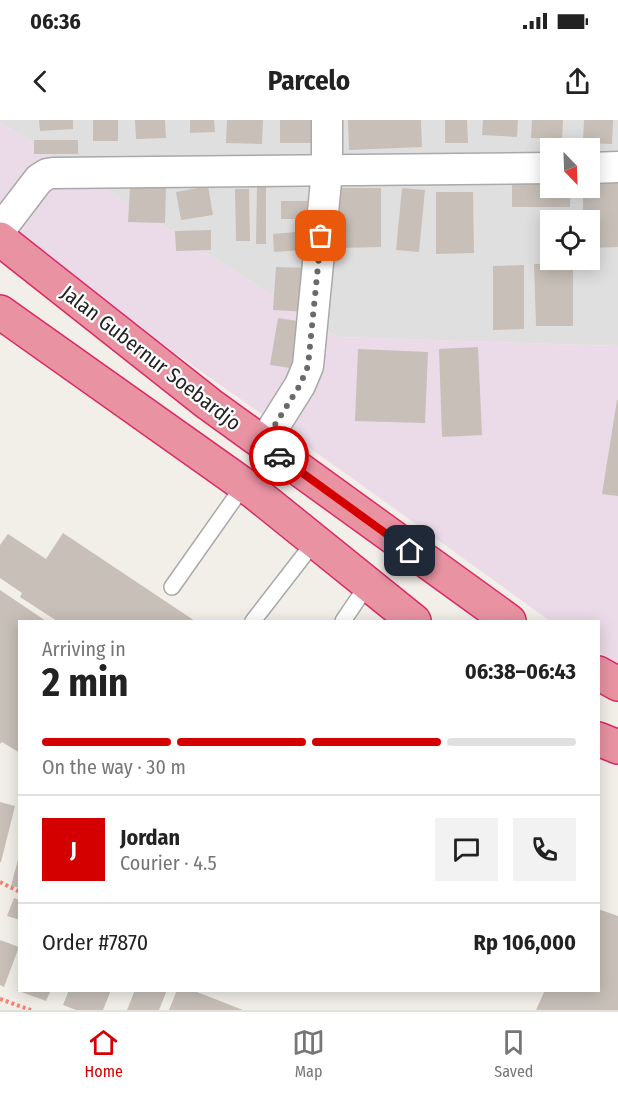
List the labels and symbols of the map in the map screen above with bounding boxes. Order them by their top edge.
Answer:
north arrow [540,138,600,198]
pin [295,210,346,261]
street label: Jalan Gubernur Soebardjo [56,280,246,436]
courier [249,426,309,486]
pin [384,525,435,576]

